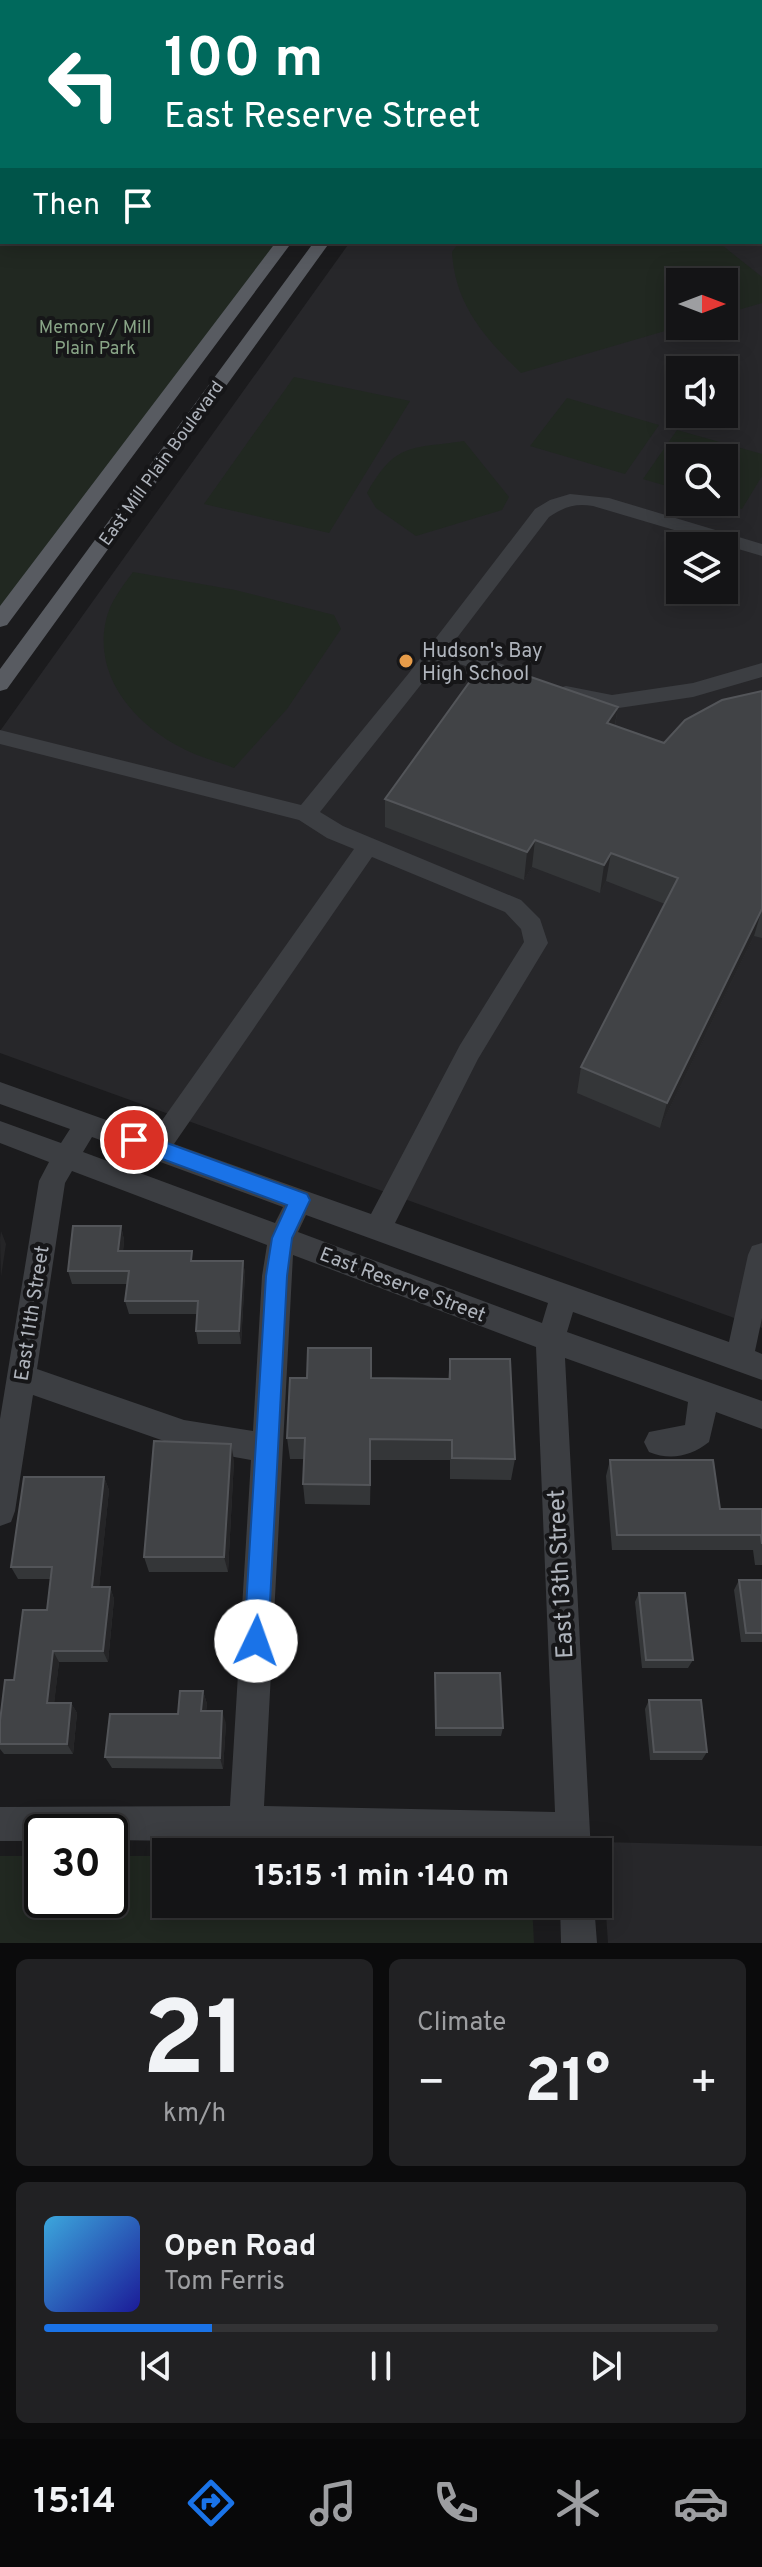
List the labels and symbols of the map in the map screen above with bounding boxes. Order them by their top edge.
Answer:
north arrow [666,268,738,340]
park label: Memory / Mill Plain Park [39,317,151,361]
street label: East Mill Plain Boulevard [95,377,230,551]
place label: Hudson's Bay High School [422,639,543,688]
marker: Hudson's Bay High School [397,652,415,670]
pin [100,1106,168,1174]
street label: East Reserve Street [315,1242,489,1330]
street label: East 11th Street [9,1244,57,1383]
street label: East 13th Street [543,1489,581,1659]
position arrow [214,1599,298,1683]
speed limit sign: 30 [24,1814,128,1918]

